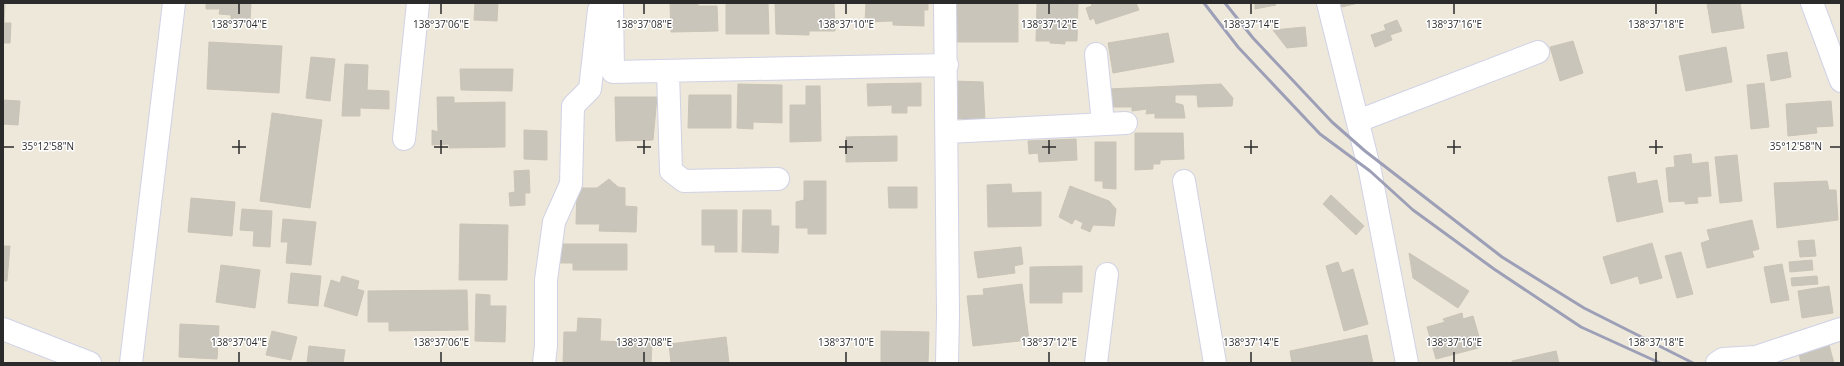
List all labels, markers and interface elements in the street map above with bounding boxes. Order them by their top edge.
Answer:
text: 138°37'04"E [211,17,267,31]
text: 138°37'06"E [413,17,469,31]
text: 138°37'08"E [616,17,672,31]
text: 138°37'10"E [818,17,874,31]
text: 138°37'12"E [1021,17,1077,31]
text: 138°37'14"E [1223,17,1279,31]
text: 138°37'16"E [1426,17,1482,31]
text: 138°37'18"E [1628,17,1684,31]
text: 35°12'58"N [22,139,74,153]
text: 35°12'58"N [1770,139,1822,153]
text: 138°37'04"E [211,335,267,349]
text: 138°37'06"E [413,335,469,349]
text: 138°37'08"E [616,335,672,349]
text: 138°37'10"E [818,335,874,349]
text: 138°37'12"E [1021,335,1077,349]
text: 138°37'14"E [1223,335,1279,349]
text: 138°37'16"E [1426,335,1482,349]
text: 138°37'18"E [1628,335,1684,349]

